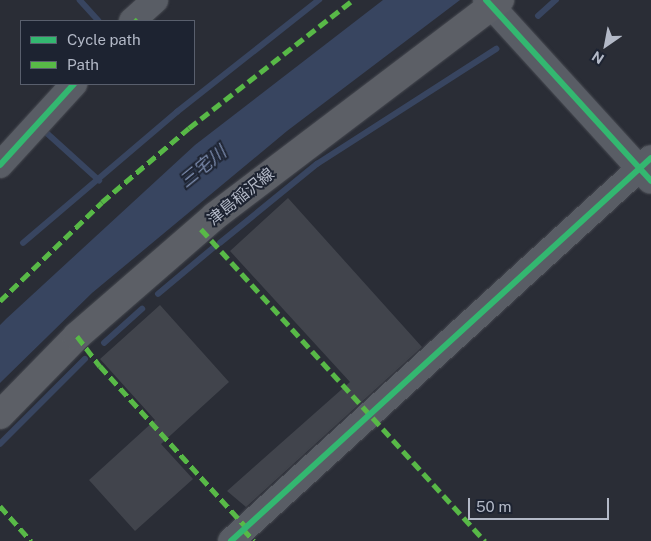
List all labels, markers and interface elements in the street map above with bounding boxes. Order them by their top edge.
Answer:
legend [20,20,195,85]
north arrow [581,20,631,70]
text: Cycle path [67,31,141,48]
text: N [589,48,607,67]
text: Path [67,56,99,73]
water label: 三宅川 [175,142,231,192]
street label: 津島稲沢線 [204,164,278,230]
scale bar [471,488,612,520]
text: 50 m [476,498,511,515]

